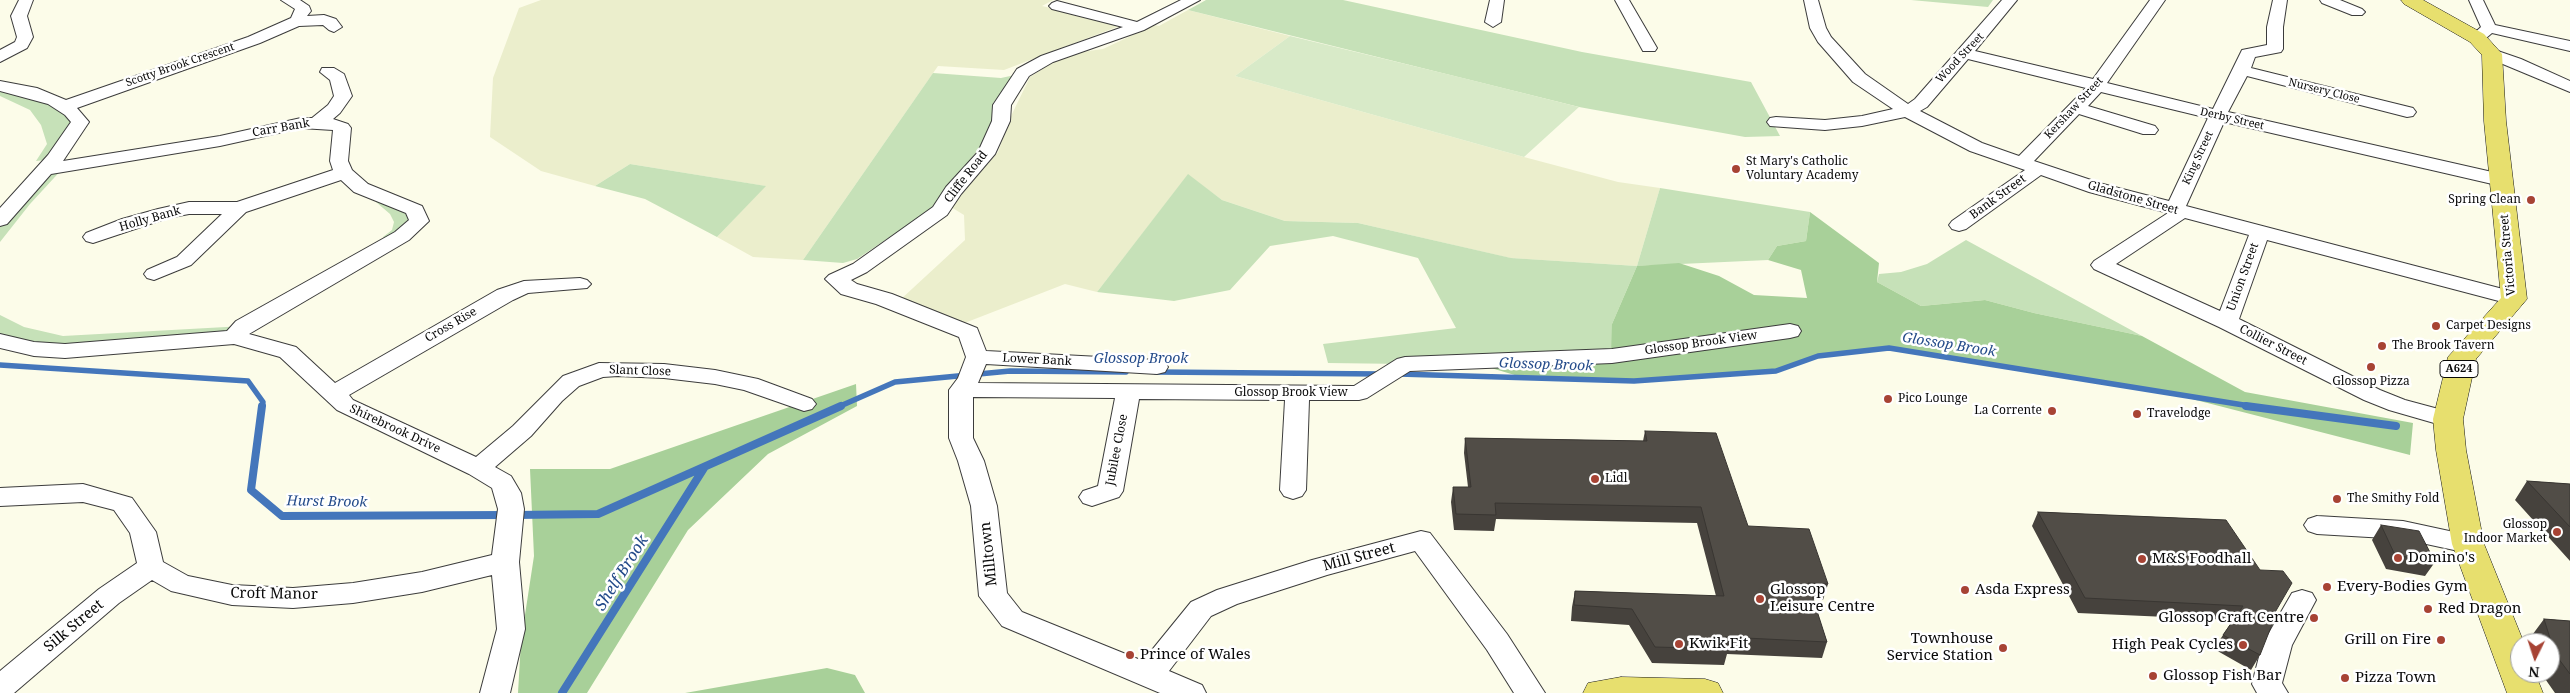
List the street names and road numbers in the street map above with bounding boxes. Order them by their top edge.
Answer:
street label: Wood Street [1933,30,1987,86]
street label: Scotty Brook Crescent [124,40,236,90]
street label: Kershaw Street [2042,74,2106,142]
street label: Nursery Close [2287,76,2361,106]
street label: Derby Street [2199,105,2265,133]
street label: Carr Bank [251,116,311,140]
street label: King Street [2180,129,2216,187]
street label: Cliffe Road [941,148,991,206]
street label: Bank Street [1967,172,2029,222]
street label: Gladstone Street [2086,178,2180,218]
street label: Holly Bank [118,203,182,235]
street label: Victoria Street [2497,214,2519,296]
street label: Union Street [2224,241,2262,313]
street label: Cross Rise [423,304,479,346]
street label: Collier Street [2237,322,2309,368]
street label: Glossop Brook View [1644,328,1758,358]
street label: Lower Bank [1002,351,1072,369]
road number: A624 [2440,360,2478,378]
street label: Slant Close [609,363,671,379]
street label: Glossop Brook View [1234,386,1348,400]
street label: Shirebrook Drive [347,402,443,456]
street label: Jubilee Close [1103,413,1131,487]
street label: Milltown [977,521,1001,587]
street label: Mill Street [1321,539,1397,575]
street label: Croft Manor [230,584,318,604]
street label: Silk Street [41,596,107,656]

